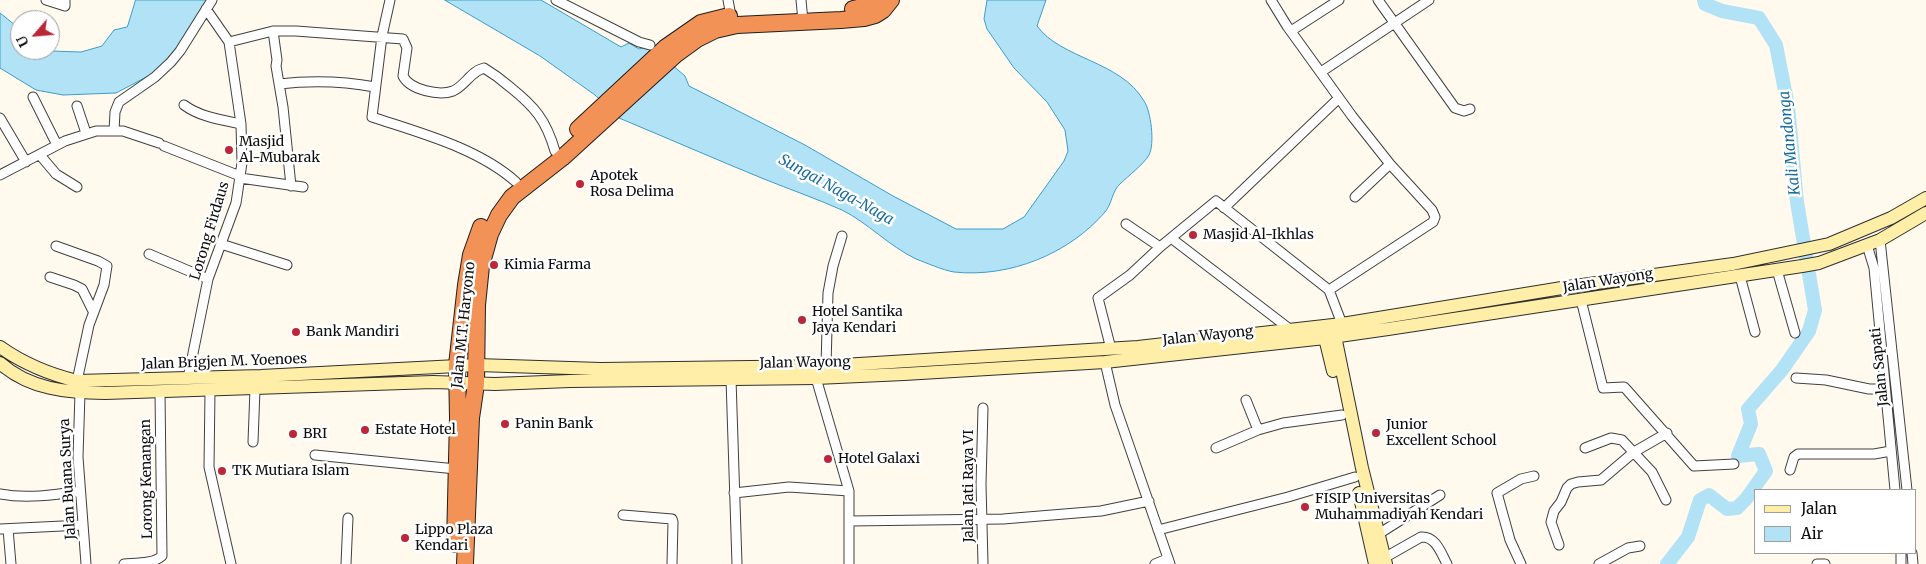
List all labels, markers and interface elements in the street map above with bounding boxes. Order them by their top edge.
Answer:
north arrow [10,10,60,60]
text: U [12,33,33,50]
water label: Kali Mandonga [1776,90,1804,196]
place label: Masjid Al-Mubarak [239,134,320,166]
marker: Masjid Al-Mubarak [223,144,235,156]
water label: Sungai Naga-Naga [775,151,897,229]
place label: Apotek Rosa Delima [590,168,674,200]
marker: Apotek Rosa Delima [574,178,586,190]
street label: Lorong Firdaus [187,180,233,282]
place label: Masjid Al-Ikhlas [1203,227,1314,243]
marker: Masjid Al-Ikhlas [1187,229,1199,241]
place label: Kimia Farma [504,257,591,273]
marker: Kimia Farma [488,259,500,271]
street label: Jalan M.T. Haryono [449,261,479,389]
street label: Jalan Wayong [1562,266,1654,296]
place label: Hotel Santika Jaya Kendari [812,304,903,336]
marker: Hotel Santika Jaya Kendari [796,314,808,326]
street label: Jalan Wayong [1162,323,1254,349]
place label: Bank Mandiri [306,324,399,340]
marker: Bank Mandiri [290,326,302,338]
street label: Jalan Sapati [1868,327,1892,407]
street label: Jalan Brigjen M. Yoenoes [141,351,307,373]
street label: Jalan Wayong [759,354,851,372]
place label: Panin Bank [515,416,593,432]
place label: Junior Excellent School [1386,417,1497,450]
street label: Jalan Buana Surya [56,418,80,540]
marker: Panin Bank [499,418,511,430]
street label: Lorong Kenangan [138,419,156,539]
place label: Estate Hotel [375,422,456,438]
marker: Estate Hotel [359,424,371,436]
place label: BRI [303,426,327,442]
marker: Junior Excellent School [1370,427,1382,439]
marker: BRI [287,428,299,440]
street label: Jalan Jati Raya VI [961,429,977,543]
place label: Hotel Galaxi [838,451,920,467]
marker: Hotel Galaxi [822,453,834,465]
place label: TK Mutiara Islam [232,463,349,479]
marker: TK Mutiara Islam [216,465,228,477]
legend [1754,489,1916,554]
place label: FISIP Universitas Muhammadiyah Kendari [1315,491,1483,524]
text: Jalan [1801,499,1837,518]
marker: FISIP Universitas Muhammadiyah Kendari [1299,501,1311,513]
place label: Lippo Plaza Kendari [415,522,493,554]
text: Air [1801,524,1823,543]
marker: Lippo Plaza Kendari [399,532,411,544]

